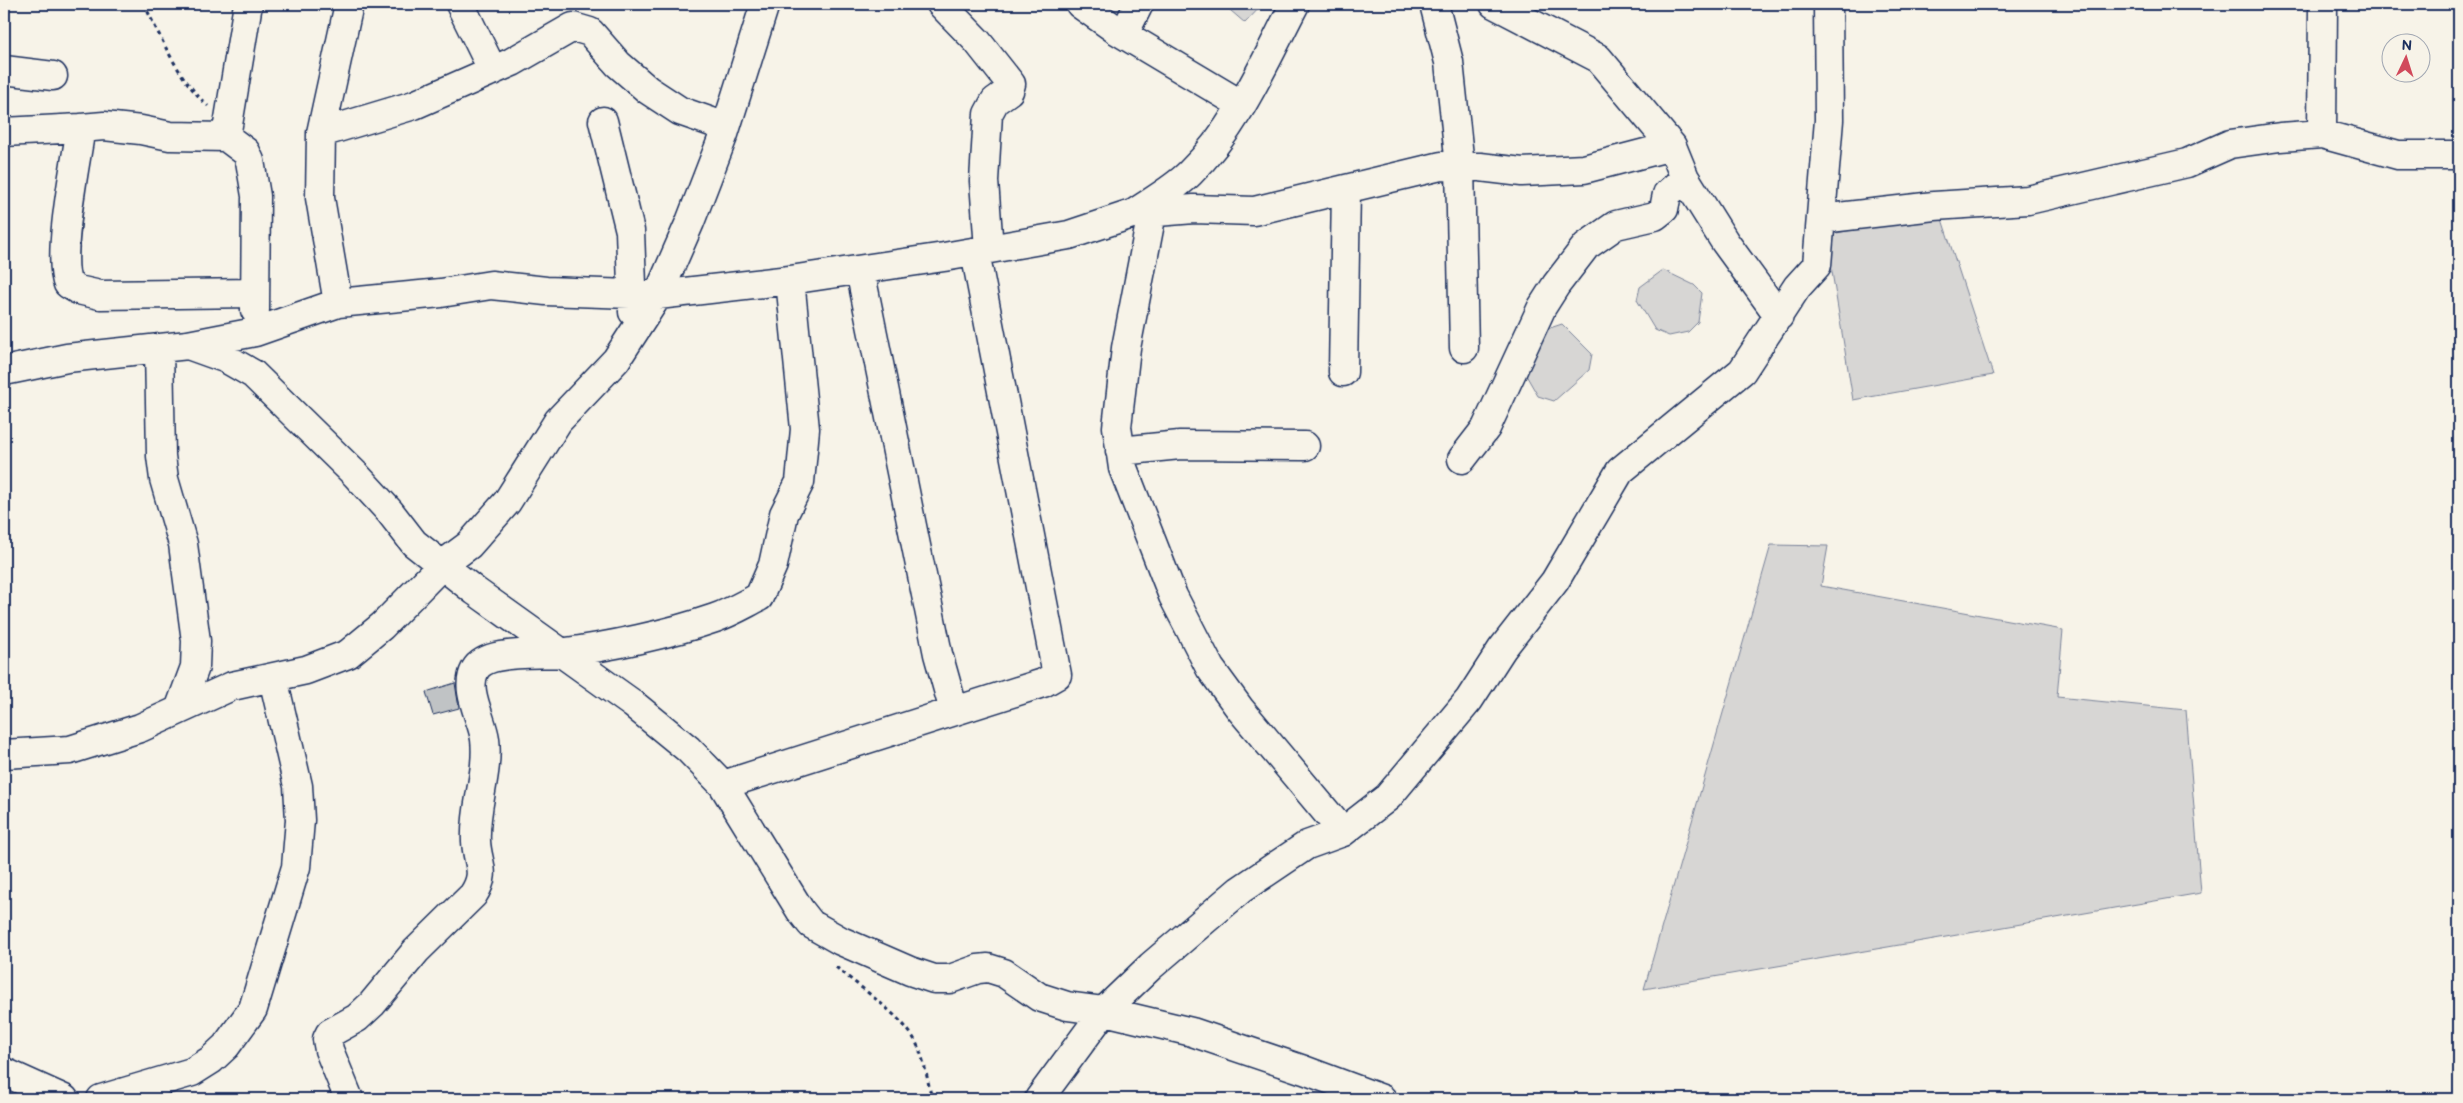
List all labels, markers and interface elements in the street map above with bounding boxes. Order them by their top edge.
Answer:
north arrow [2380,32,2430,82]
text: N [2401,37,2413,54]

